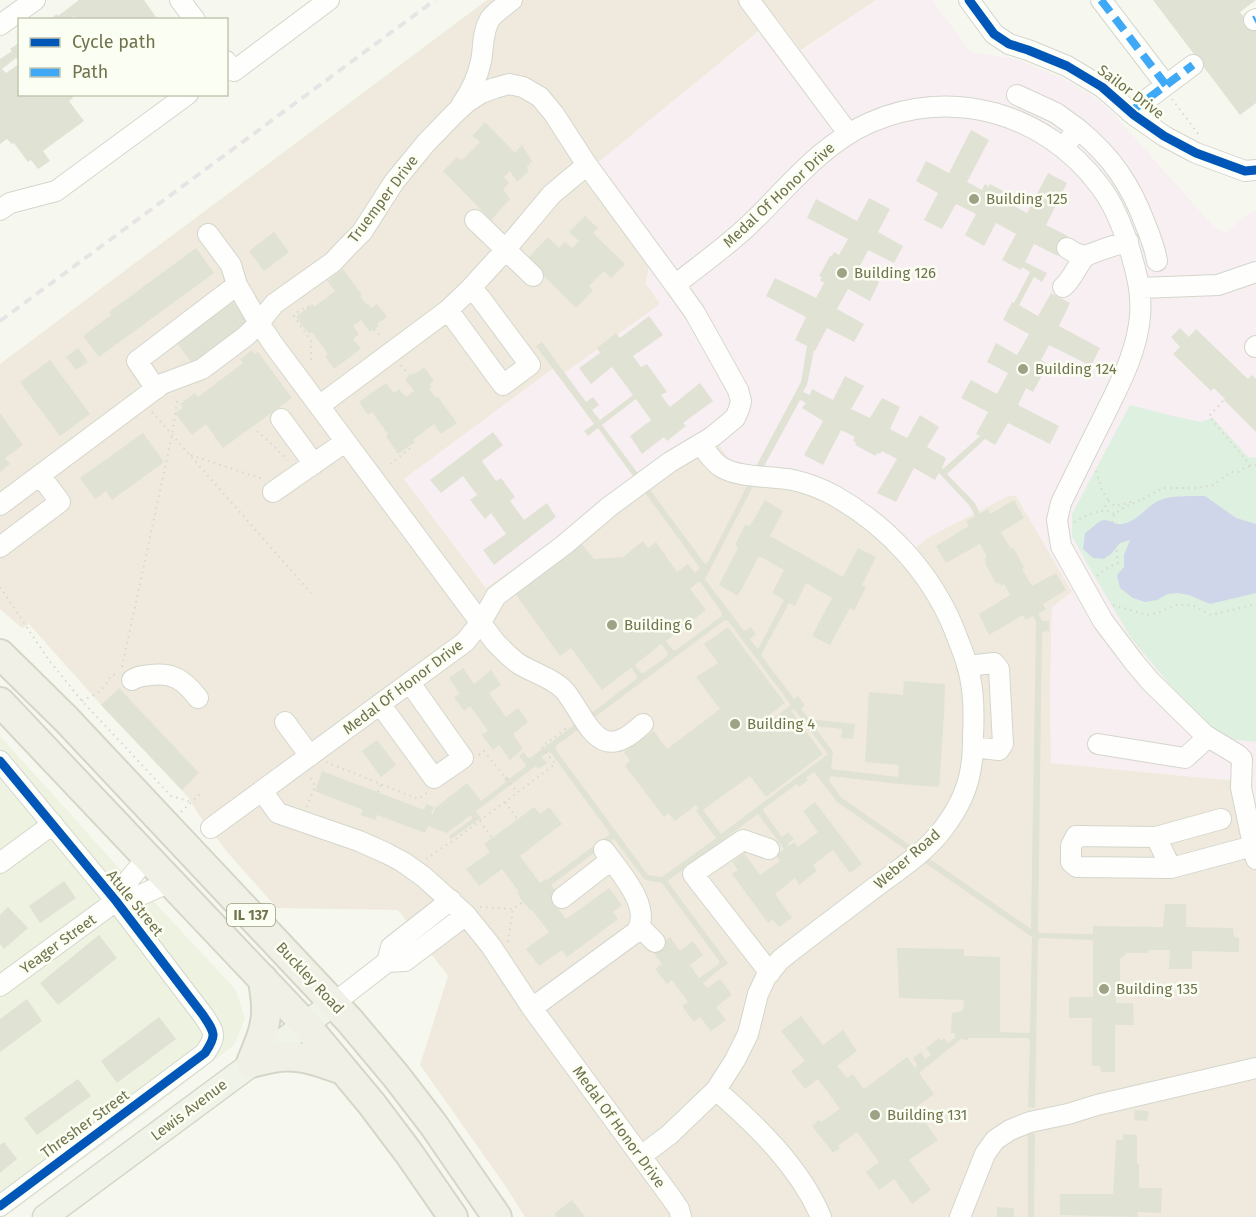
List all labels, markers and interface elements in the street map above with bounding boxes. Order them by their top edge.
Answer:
legend [18,18,228,96]
text: Cycle path [72,31,156,53]
text: Path [72,61,108,83]
street label: Sailor Drive [1094,61,1168,123]
street label: Medal Of Honor Drive [719,139,839,251]
street label: Truemper Drive [344,152,422,246]
place label: Building 125 [986,190,1068,208]
marker: Building 125 [967,192,981,206]
place label: Building 126 [854,264,936,282]
marker: Building 126 [835,266,849,280]
place label: Building 124 [1035,360,1117,378]
marker: Building 124 [1016,362,1030,376]
place label: Building 6 [624,616,692,634]
marker: Building 6 [605,618,619,632]
street label: Medal Of Honor Drive [339,636,467,738]
place label: Building 4 [747,715,815,733]
marker: Building 4 [728,717,742,731]
street label: Weber Road [870,825,944,893]
street label: Atule Street [103,866,168,940]
road number: IL 137 [227,904,275,926]
street label: Yeager Street [16,910,100,978]
street label: Buckley Road [272,939,348,1017]
place label: Building 135 [1116,980,1198,998]
marker: Building 135 [1097,982,1111,996]
street label: Medal Of Honor Drive [569,1063,669,1191]
street label: Lewis Avenue [147,1075,231,1145]
street label: Thresher Street [37,1086,133,1162]
place label: Building 131 [887,1106,967,1124]
marker: Building 131 [868,1108,882,1122]

